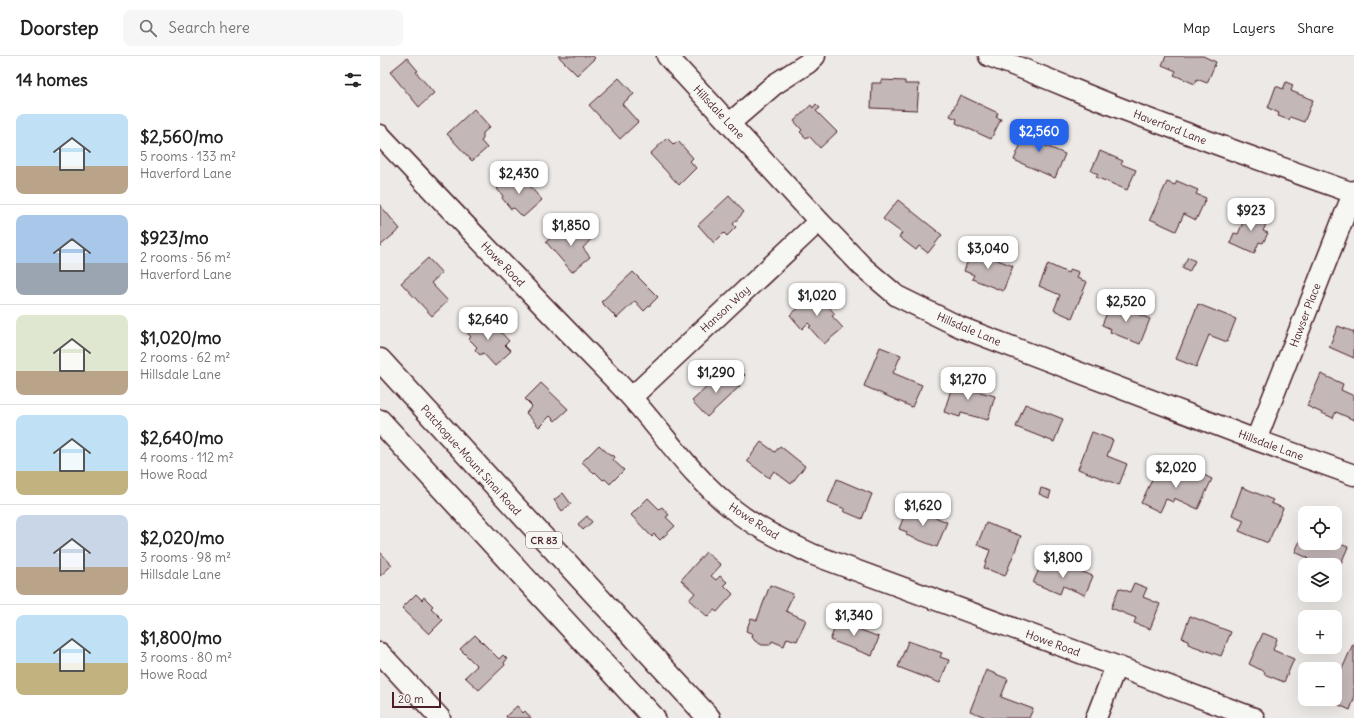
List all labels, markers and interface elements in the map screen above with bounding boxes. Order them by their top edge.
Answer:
search box [123,10,403,46]
text: Doorstep [20,16,99,40]
icon: search [137,17,159,39]
text: Search here [169,18,250,37]
text: Map [1183,19,1210,37]
text: Layers [1232,19,1275,37]
text: Share [1297,19,1334,37]
text: 14 homes [16,69,88,91]
icon: filters [342,69,364,91]
street label: Hillsdale Lane [691,82,748,142]
street label: Haverford Lane [1131,107,1209,147]
pin: $2,560 [1006,119,1072,153]
text: $2,560 [1019,123,1059,140]
text: $2,560/mo [140,126,223,148]
icon: home [48,130,96,178]
text: 5 rooms · 133 m² [140,148,236,165]
pin: $2,430 [486,161,552,195]
text: Haverford Lane [140,165,232,182]
text: $2,430 [499,165,539,182]
pin: $923 [1227,198,1275,232]
text: $923 [1236,202,1266,219]
pin: $1,850 [538,213,604,247]
text: $1,850 [552,217,590,234]
text: $923/mo [140,227,209,249]
icon: home [48,231,96,279]
pin: $3,040 [955,236,1021,270]
street label: Howe Road [478,239,528,290]
text: $3,040 [967,240,1009,257]
text: 2 rooms · 56 m² [140,249,231,266]
text: Haverford Lane [140,266,232,283]
street label: Hawser Place [1286,281,1324,349]
street label: Hanson Way [697,282,753,336]
pin: $1,020 [784,283,850,317]
text: $1,020 [797,287,837,304]
pin: $2,520 [1093,289,1159,323]
text: $2,520 [1106,293,1146,310]
pin: $2,640 [455,307,521,341]
street label: Hillsdale Lane [935,309,1003,349]
text: $2,640 [468,311,508,328]
text: $1,020/mo [140,327,221,349]
icon: home [48,331,96,379]
text: 2 rooms · 62 m² [140,349,230,366]
pin: $1,290 [683,360,749,394]
text: $1,290 [697,364,735,381]
text: Hillsdale Lane [140,366,221,383]
pin: $1,270 [935,367,1001,401]
text: $1,270 [950,371,986,388]
street label: Patchogue-Mount Sinai Road [418,402,525,518]
text: $2,640/mo [140,427,223,449]
street label: Hillsdale Lane [1236,427,1306,463]
icon: home [48,431,96,479]
text: 4 rooms · 112 m² [140,449,234,466]
pin: $2,020 [1143,455,1209,489]
text: $2,020 [1155,459,1197,476]
text: Howe Road [140,466,207,483]
pin: $1,620 [890,493,956,527]
text: $1,620 [904,497,942,514]
street label: Howe Road [726,500,782,543]
map controls [1298,506,1342,706]
button: locate [1298,506,1342,550]
text: $2,020/mo [140,527,224,549]
icon: home [48,531,96,579]
road number: CR 83 [526,532,562,548]
pin: $1,800 [1030,545,1096,579]
text: 3 rooms · 98 m² [140,549,231,566]
text: $1,800 [1043,549,1083,566]
button: layers [1298,558,1342,602]
text: Hillsdale Lane [140,566,221,583]
pin: $1,340 [821,603,887,637]
text: $1,340 [835,607,873,624]
button: + [1298,610,1342,654]
text: $1,800/mo [140,627,222,649]
street label: Howe Road [1024,627,1083,660]
icon: home [48,631,96,679]
text: 3 rooms · 80 m² [140,649,232,666]
button: − [1298,662,1342,706]
text: Howe Road [140,666,207,683]
scale bar [392,690,441,709]
text: 20 m [398,692,424,706]

